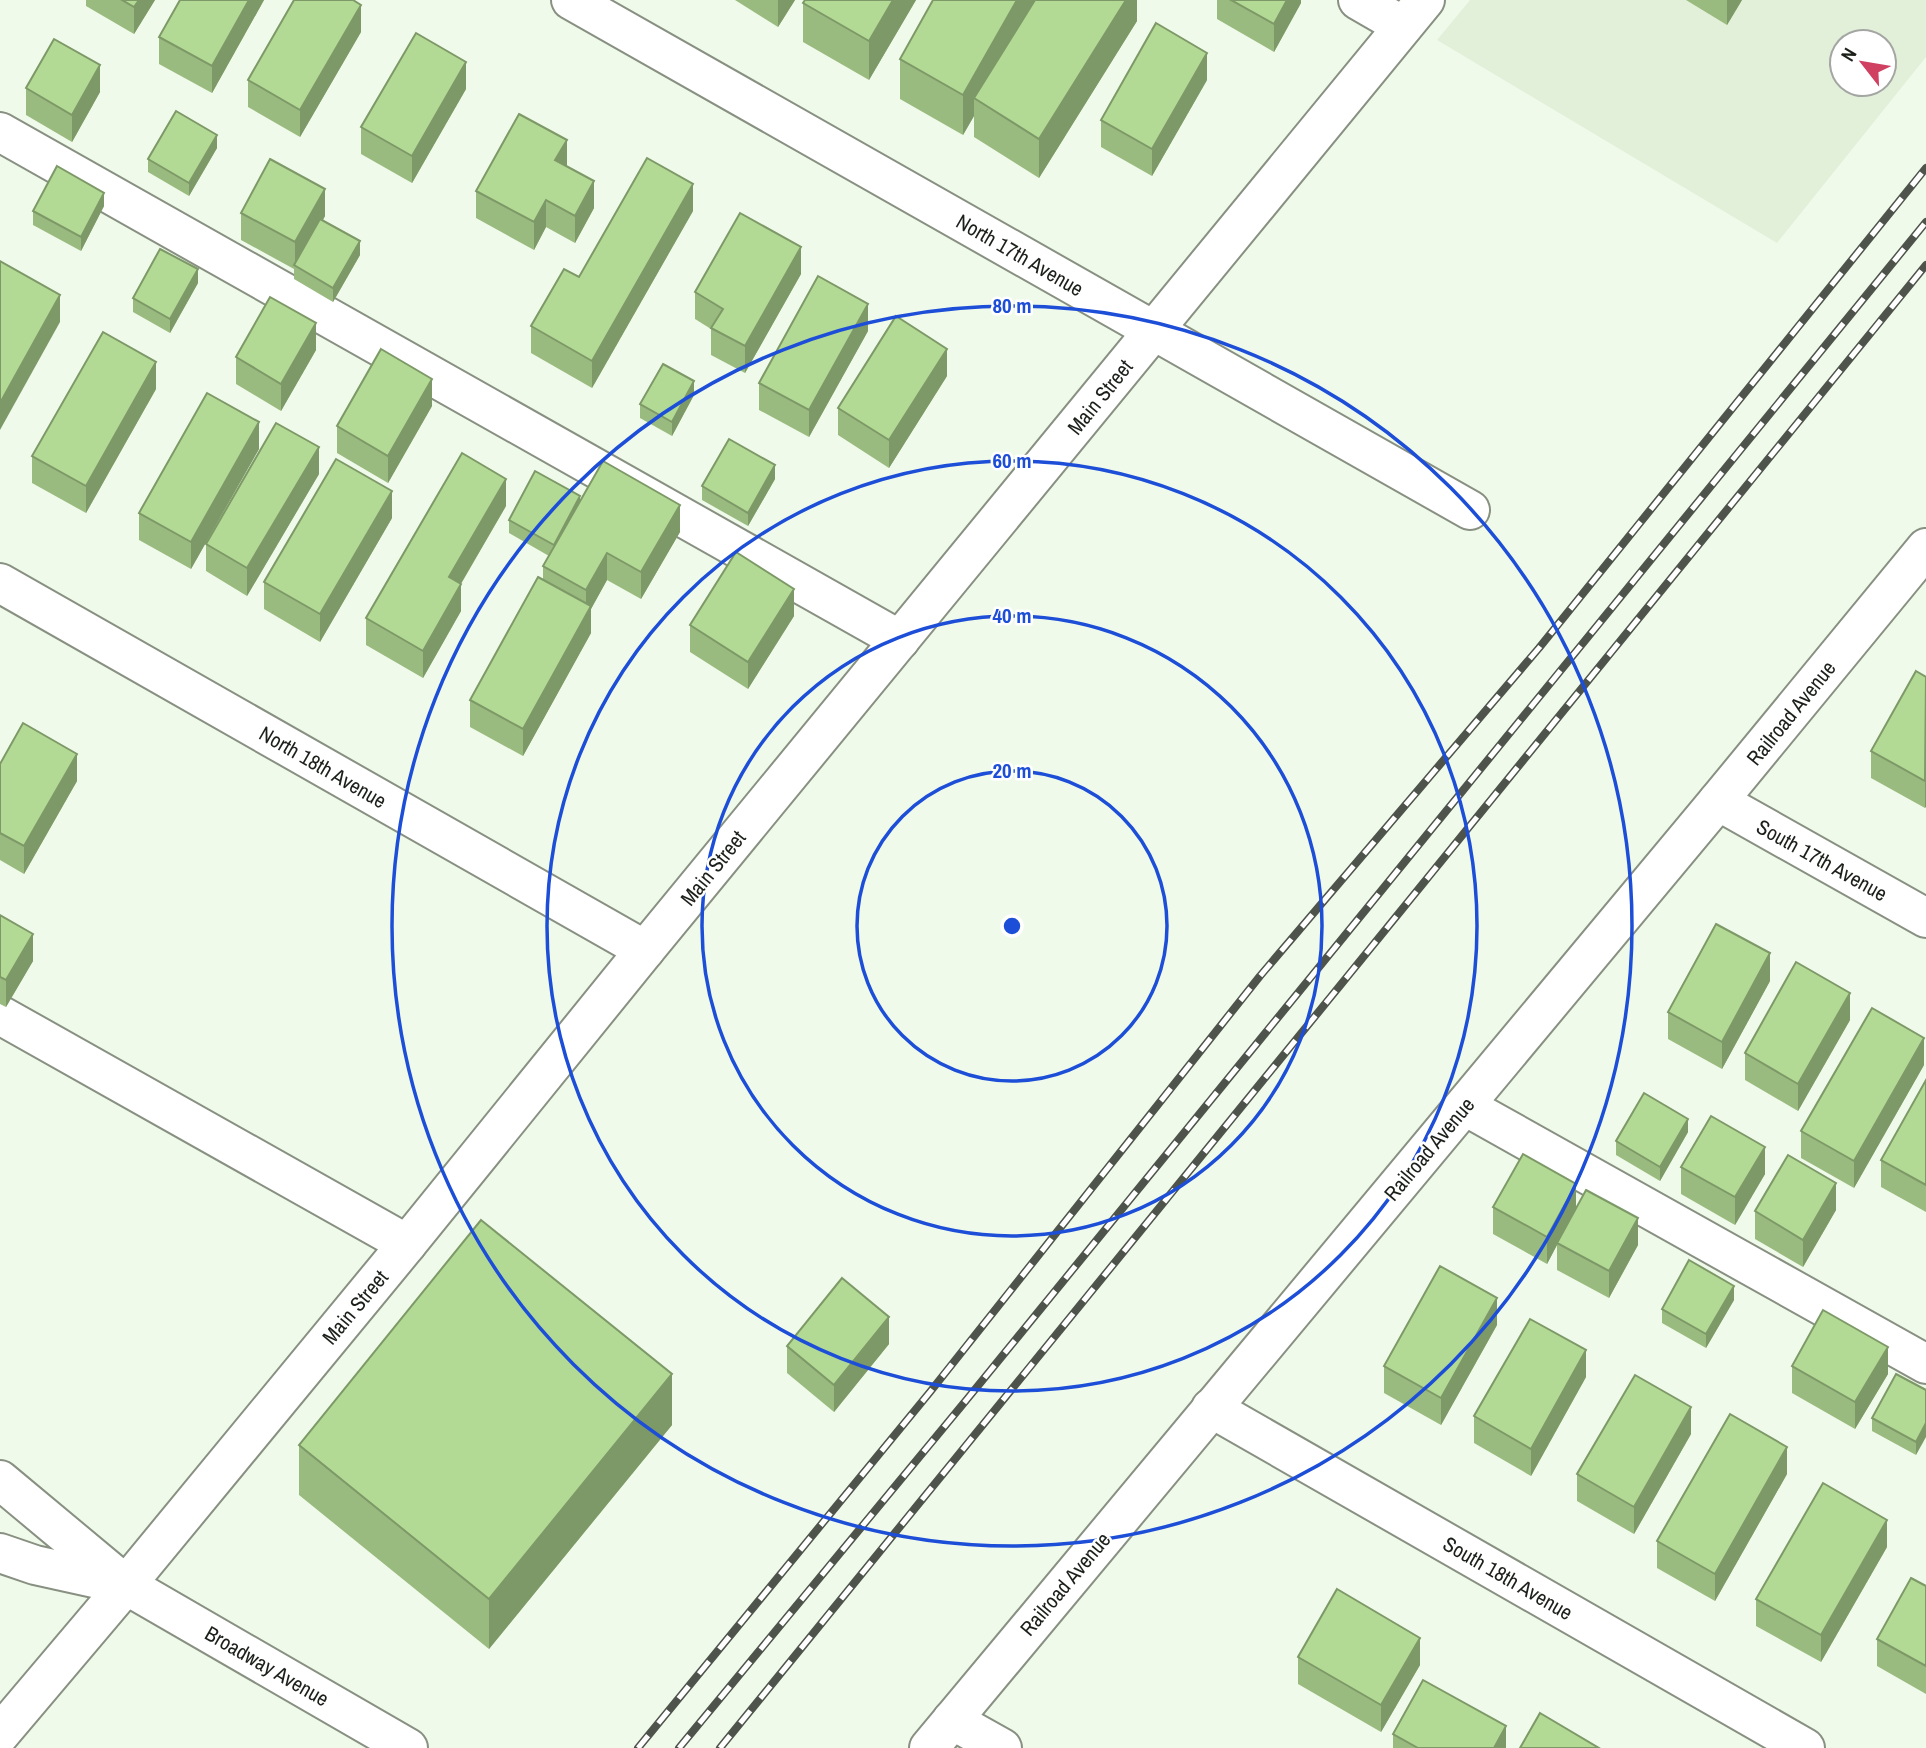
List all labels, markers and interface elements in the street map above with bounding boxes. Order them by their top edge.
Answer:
north arrow [1828,28,1898,98]
text: N [1834,43,1862,66]
street label: North 17th Avenue [951,207,1089,303]
text: 80 m [992,291,1032,320]
street label: Main Street [1061,353,1139,441]
text: 60 m [992,446,1032,475]
text: 40 m [992,601,1032,630]
street label: Railroad Avenue [1740,655,1842,771]
street label: North 18th Avenue [254,719,392,815]
text: 20 m [992,756,1032,785]
street label: South 17th Avenue [1751,812,1893,908]
street label: Main Street [674,824,752,912]
centre of rings [1000,914,1024,938]
street label: Railroad Avenue [1377,1091,1481,1207]
street label: Main Street [315,1263,395,1350]
street label: Railroad Avenue [1013,1526,1117,1642]
street label: South 18th Avenue [1438,1529,1578,1627]
street label: Broadway Avenue [200,1619,334,1713]

